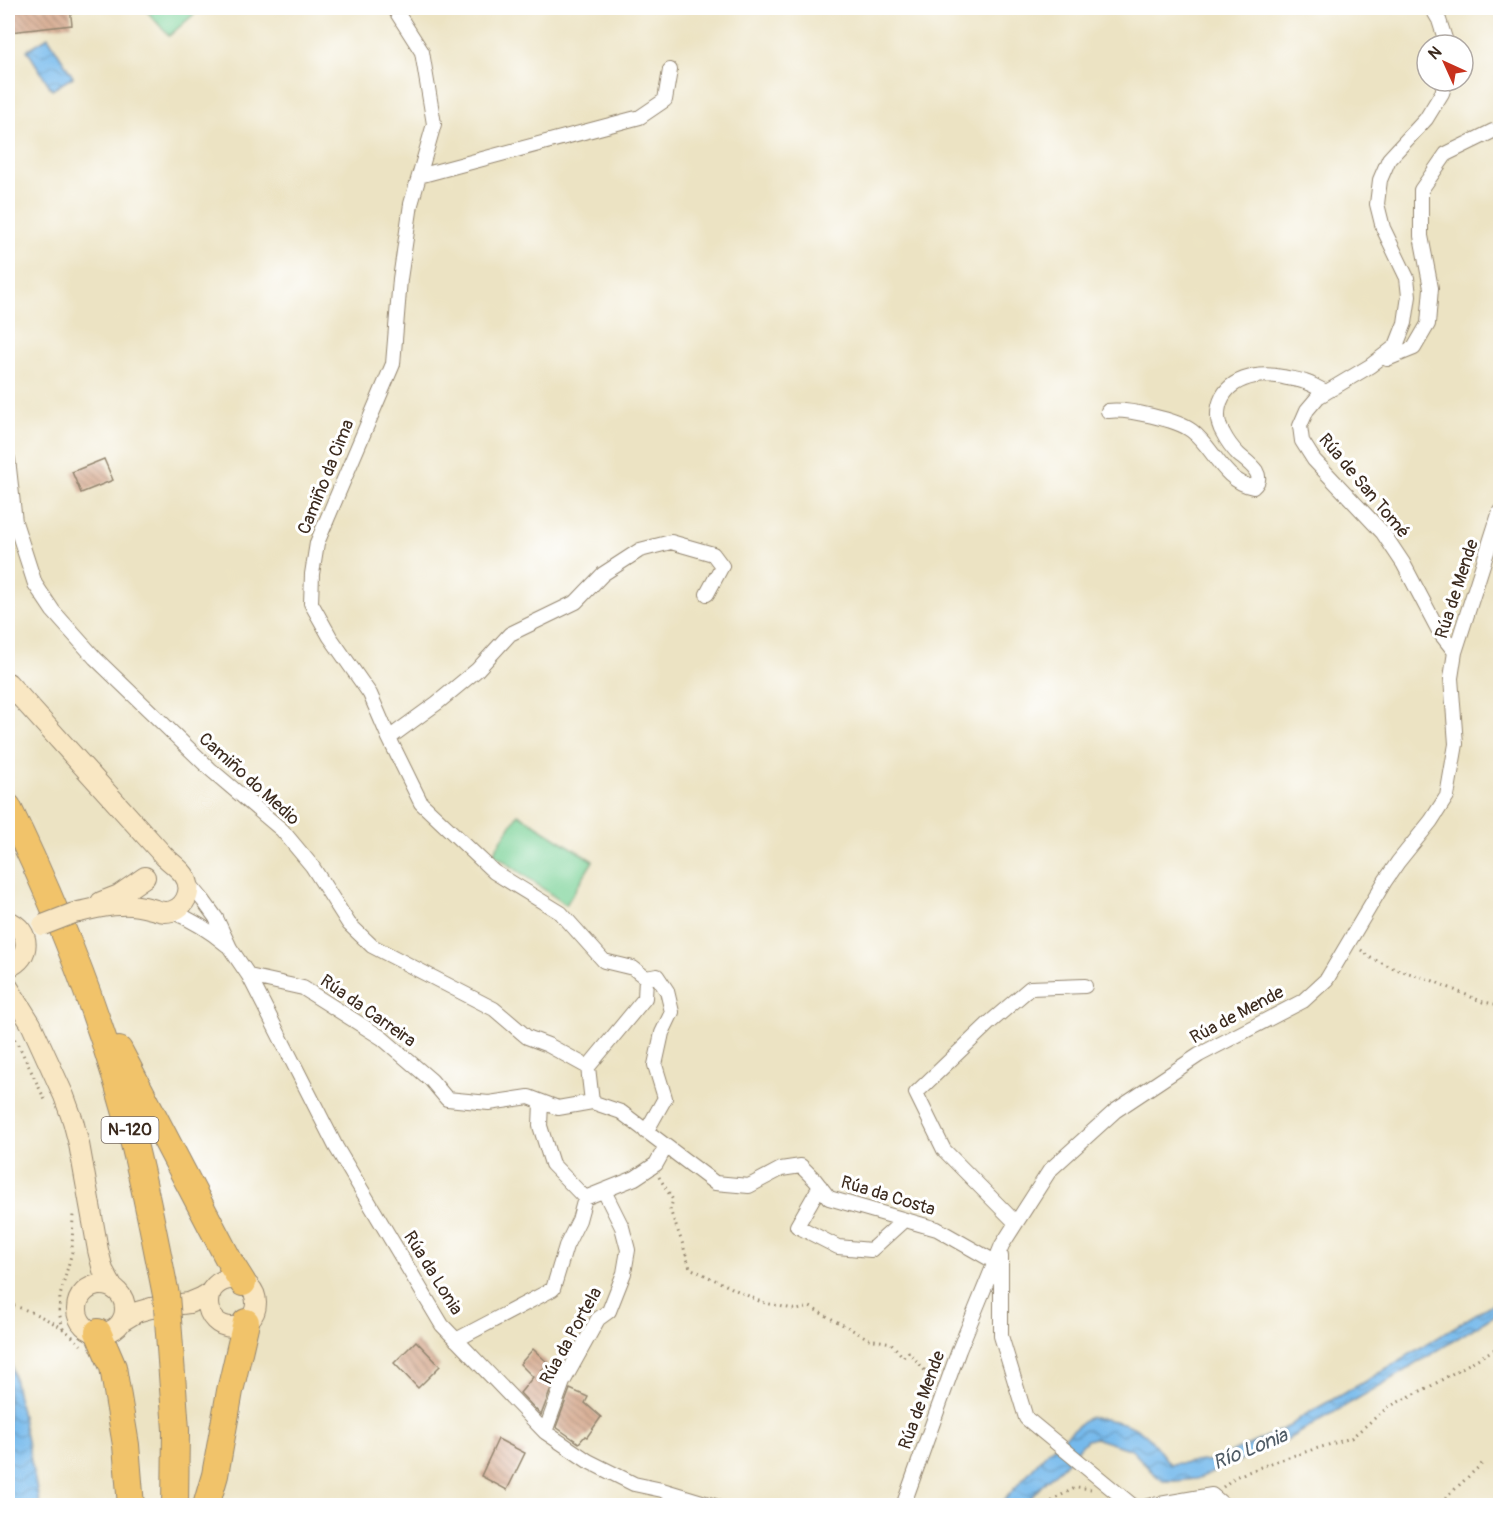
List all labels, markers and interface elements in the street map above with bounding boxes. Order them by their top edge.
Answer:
north arrow [1415,33,1475,93]
text: N [1424,42,1446,64]
street label: Camiño da Cima [292,416,360,538]
street label: Rúa de San Tomé [1313,429,1415,543]
street label: Rúa de Mende [1430,536,1484,642]
street label: Camiño do Medio [194,728,305,831]
street label: Rúa da Carreira [316,969,420,1053]
street label: Rúa de Mende [1186,981,1288,1049]
road number: N-120 [102,1117,158,1143]
street label: Rúa da Costa [838,1171,938,1221]
street label: Rúa da Lonia [398,1227,468,1319]
street label: Rúa da Portela [535,1283,607,1389]
street label: Rúa de Mende [894,1347,951,1452]
water label: Río Lonia [1209,1422,1293,1475]

